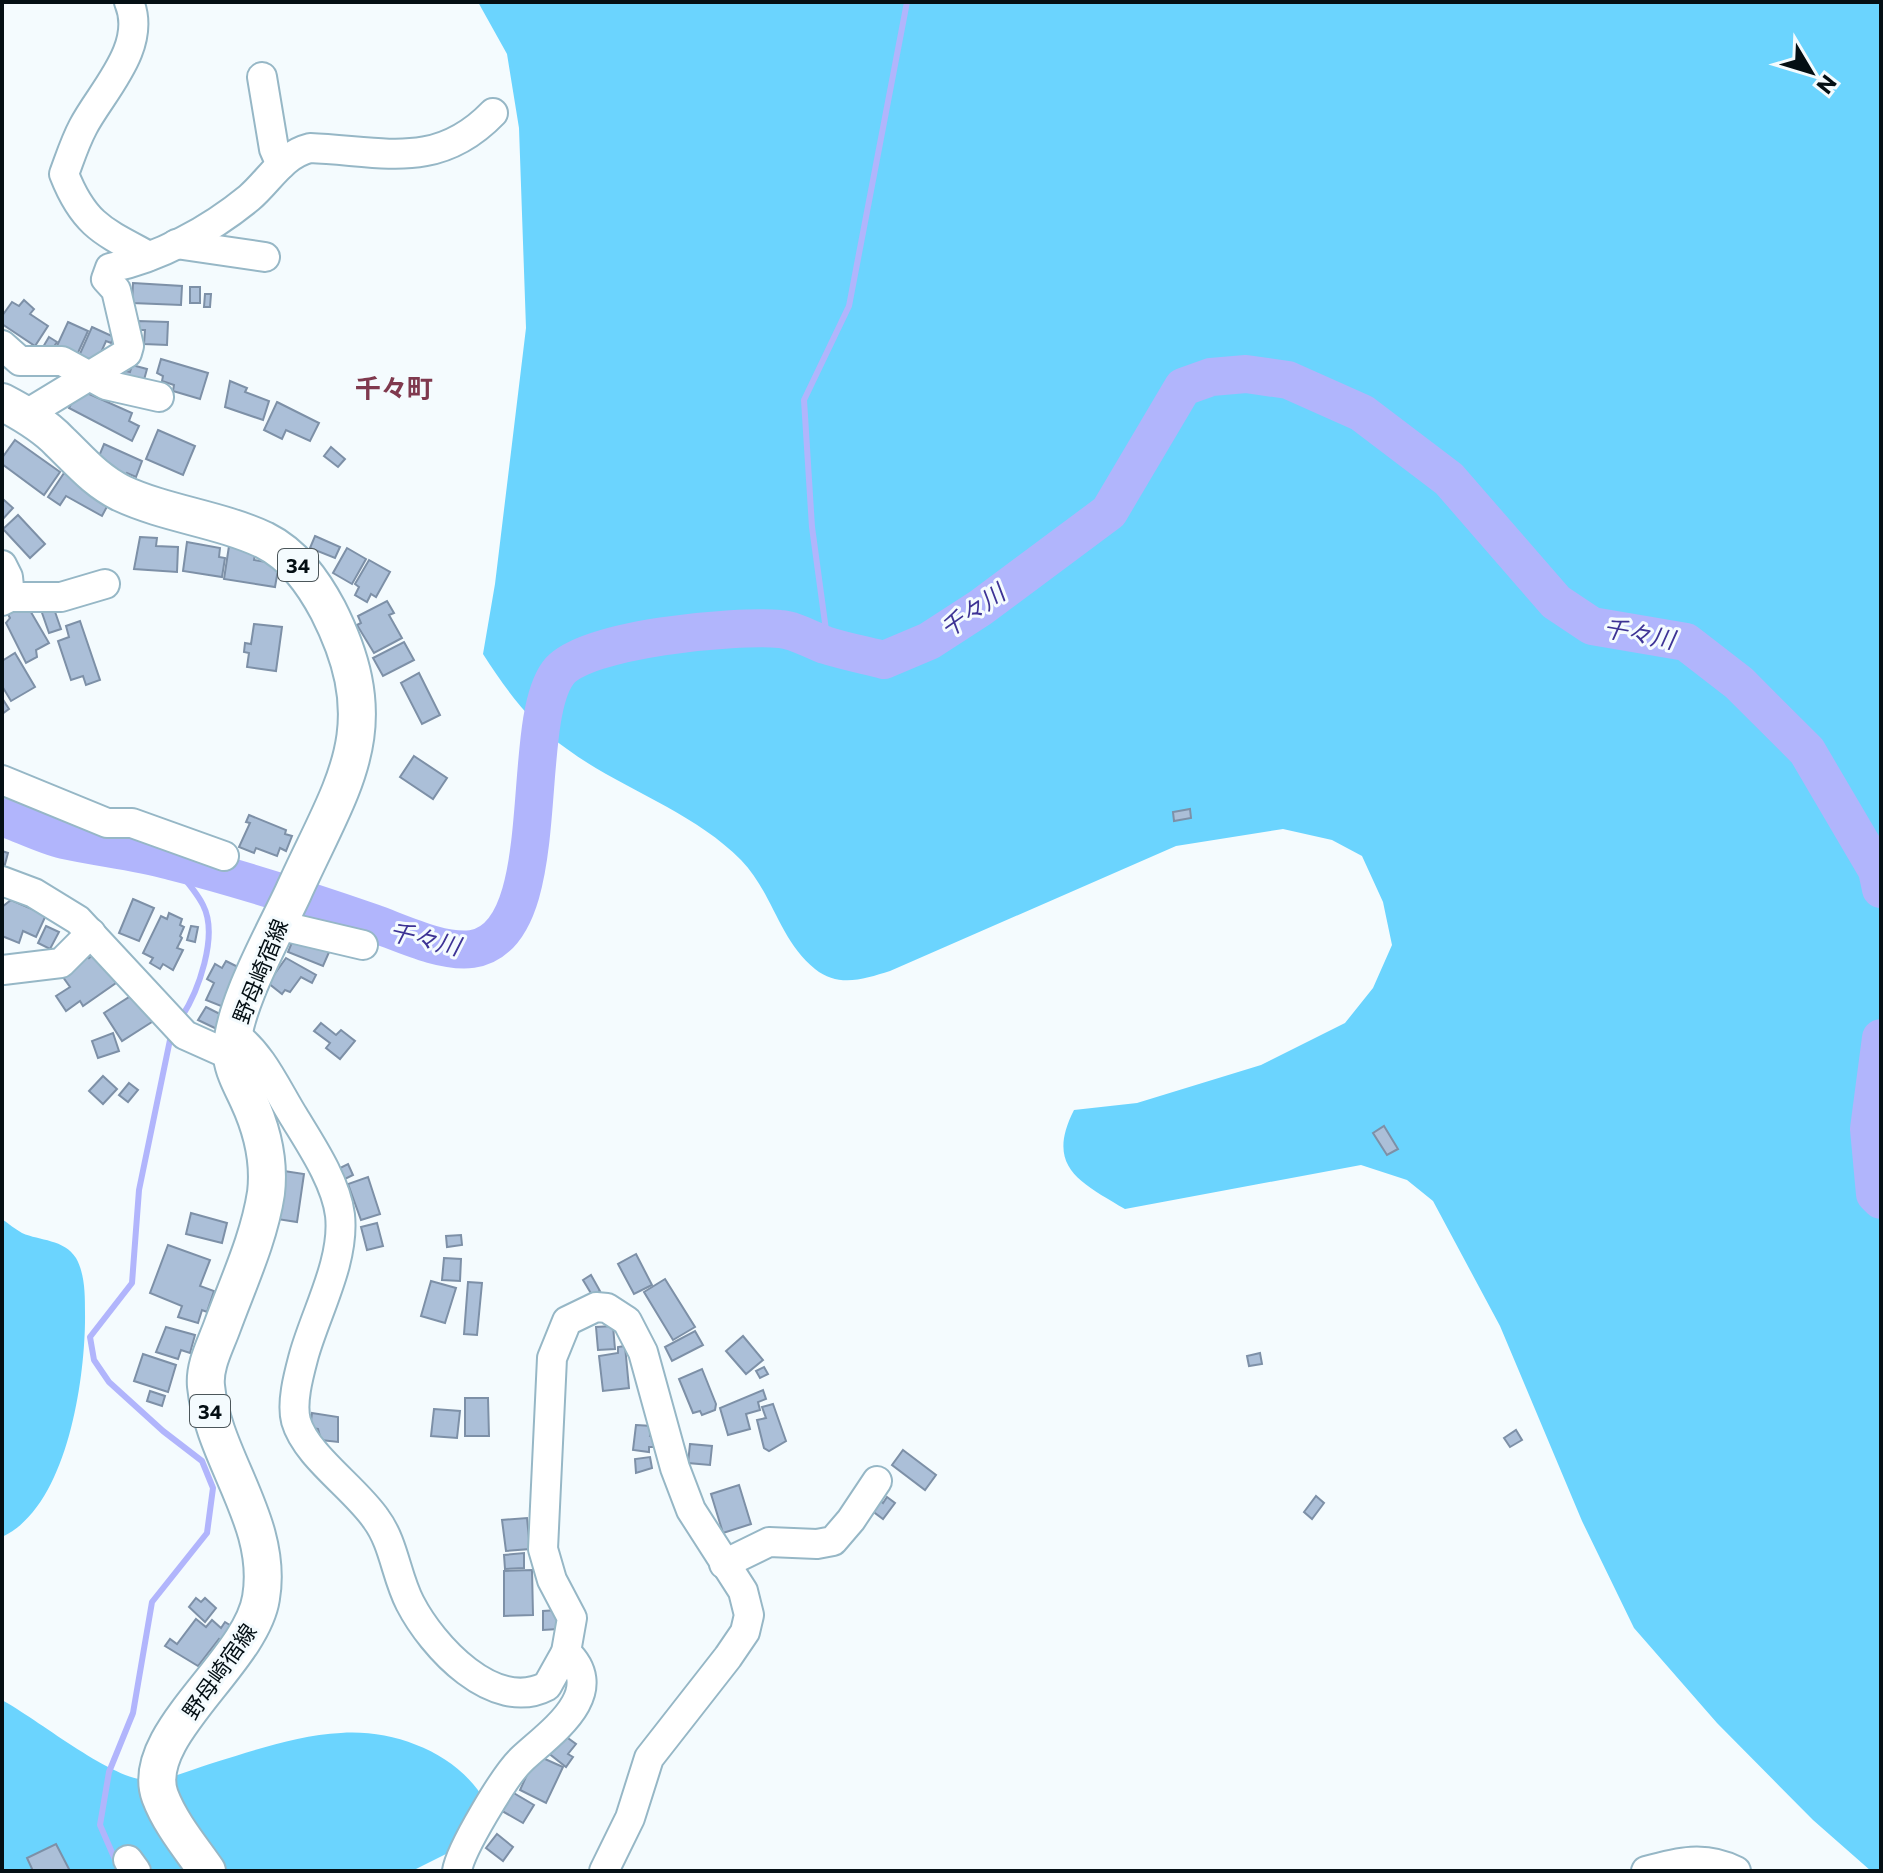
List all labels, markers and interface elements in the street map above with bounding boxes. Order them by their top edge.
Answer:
north arrow [1771,32,1851,112]
text: N [1811,70,1843,99]
district label: 千々町 [355,372,433,403]
road number: 34 [278,549,318,581]
water label: 千々川 [934,576,1012,643]
water label: 千々川 [1601,612,1680,654]
street label: 野母崎宿線 [227,915,293,1027]
water label: 千々川 [387,916,466,961]
road number: 34 [190,1395,230,1427]
street label: 野母崎宿線 [176,1618,262,1724]

